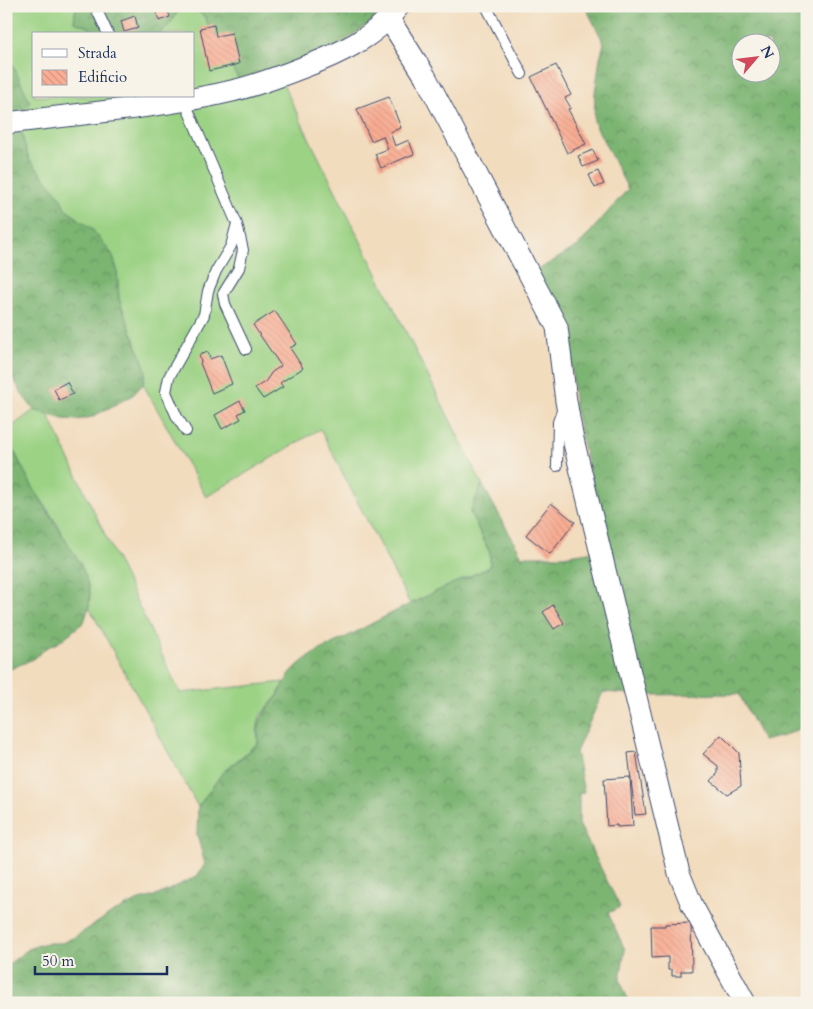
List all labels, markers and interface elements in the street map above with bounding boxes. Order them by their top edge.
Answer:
legend [32,32,195,98]
north arrow [730,32,780,82]
text: N [756,42,778,62]
text: Strada [78,43,117,63]
text: Edificio [78,67,127,87]
scale bar [35,944,168,976]
text: 50 m [42,951,74,971]

